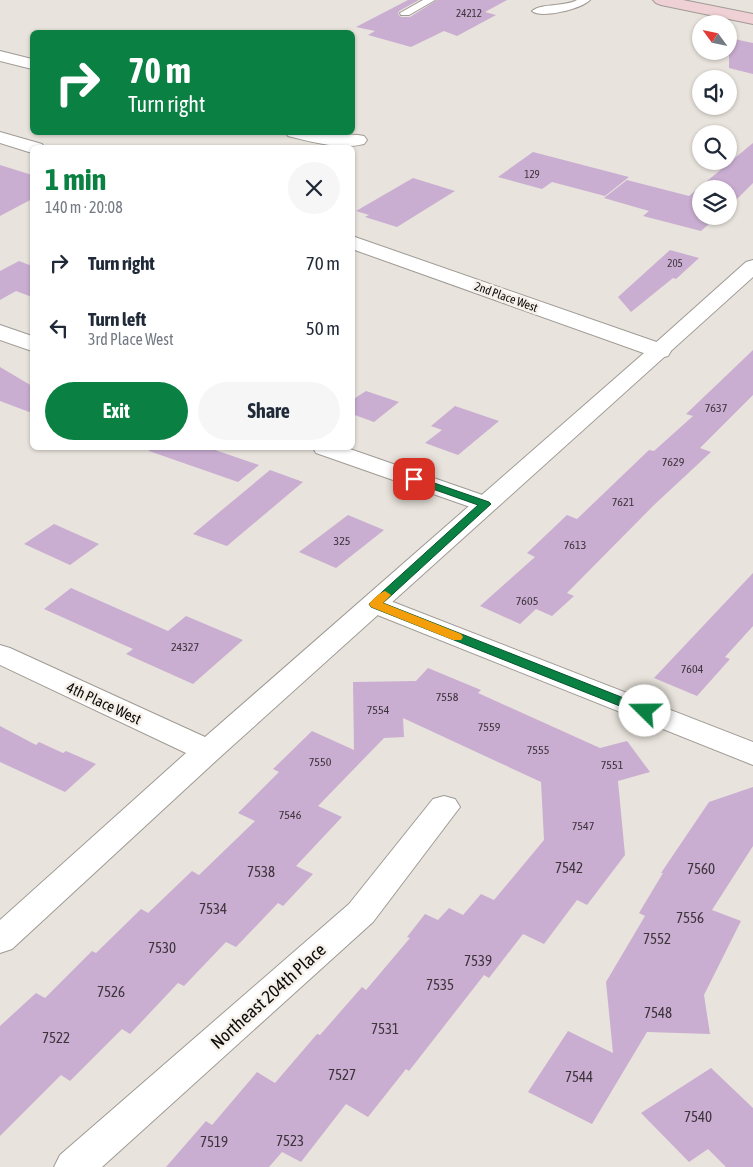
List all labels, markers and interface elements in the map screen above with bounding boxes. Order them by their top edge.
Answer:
house number: 24212 [456,7,482,19]
north arrow [692,15,738,60]
map controls [692,15,737,225]
icon: right [45,50,110,115]
text: 70 m [128,50,191,90]
button: sound [692,70,737,115]
text: Turn right [128,91,205,117]
button: search [692,125,737,170]
text: 1 min [45,162,106,196]
button: close [288,162,340,214]
house number: 129 [524,168,540,180]
button: layers [692,180,737,225]
text: 140 m · 20:08 [45,198,123,216]
icon: right [45,249,73,277]
text: Turn right [88,252,155,274]
text: 70 m [306,252,340,274]
house number: 205 [667,257,683,269]
street label: 2nd Place West [472,279,540,315]
text: Turn left [88,308,146,330]
icon: left [45,314,73,342]
text: 50 m [306,317,340,339]
text: 3rd Place West [88,330,174,348]
button: Exit [45,382,188,440]
button: Share [198,382,340,440]
house number: 7637 [705,401,728,415]
house number: 7629 [662,455,685,469]
pin [393,458,435,500]
icon: arrive [400,465,428,493]
house number: 7621 [612,495,635,509]
house number: 325 [334,534,350,548]
house number: 7613 [564,538,586,552]
house number: 7605 [516,594,538,608]
house number: 24327 [171,640,199,654]
house number: 7604 [681,662,704,676]
street label: 4th Place West [64,678,144,728]
position arrow [618,684,670,736]
house number: 7558 [436,690,459,704]
house number: 7554 [367,703,390,717]
house number: 7559 [478,720,501,734]
house number: 7555 [527,743,549,757]
house number: 7550 [309,755,332,769]
house number: 7551 [601,758,624,772]
house number: 7546 [279,808,302,822]
house number: 7547 [572,819,595,833]
house number: 7542 [555,859,583,876]
house number: 7560 [687,860,715,877]
house number: 7538 [247,863,275,880]
house number: 7534 [199,900,227,917]
house number: 7556 [676,909,704,926]
house number: 7552 [643,930,671,947]
house number: 7530 [148,939,176,956]
street label: Northeast 204th Place [206,939,330,1053]
house number: 7539 [464,952,492,969]
house number: 7535 [426,976,454,993]
house number: 7526 [97,983,125,1000]
house number: 7548 [644,1004,672,1021]
house number: 7531 [371,1020,399,1037]
house number: 7522 [42,1029,70,1046]
house number: 7527 [328,1066,356,1083]
house number: 7544 [565,1068,593,1085]
house number: 7540 [684,1108,712,1125]
house number: 7523 [276,1132,304,1149]
house number: 7519 [200,1133,228,1150]

